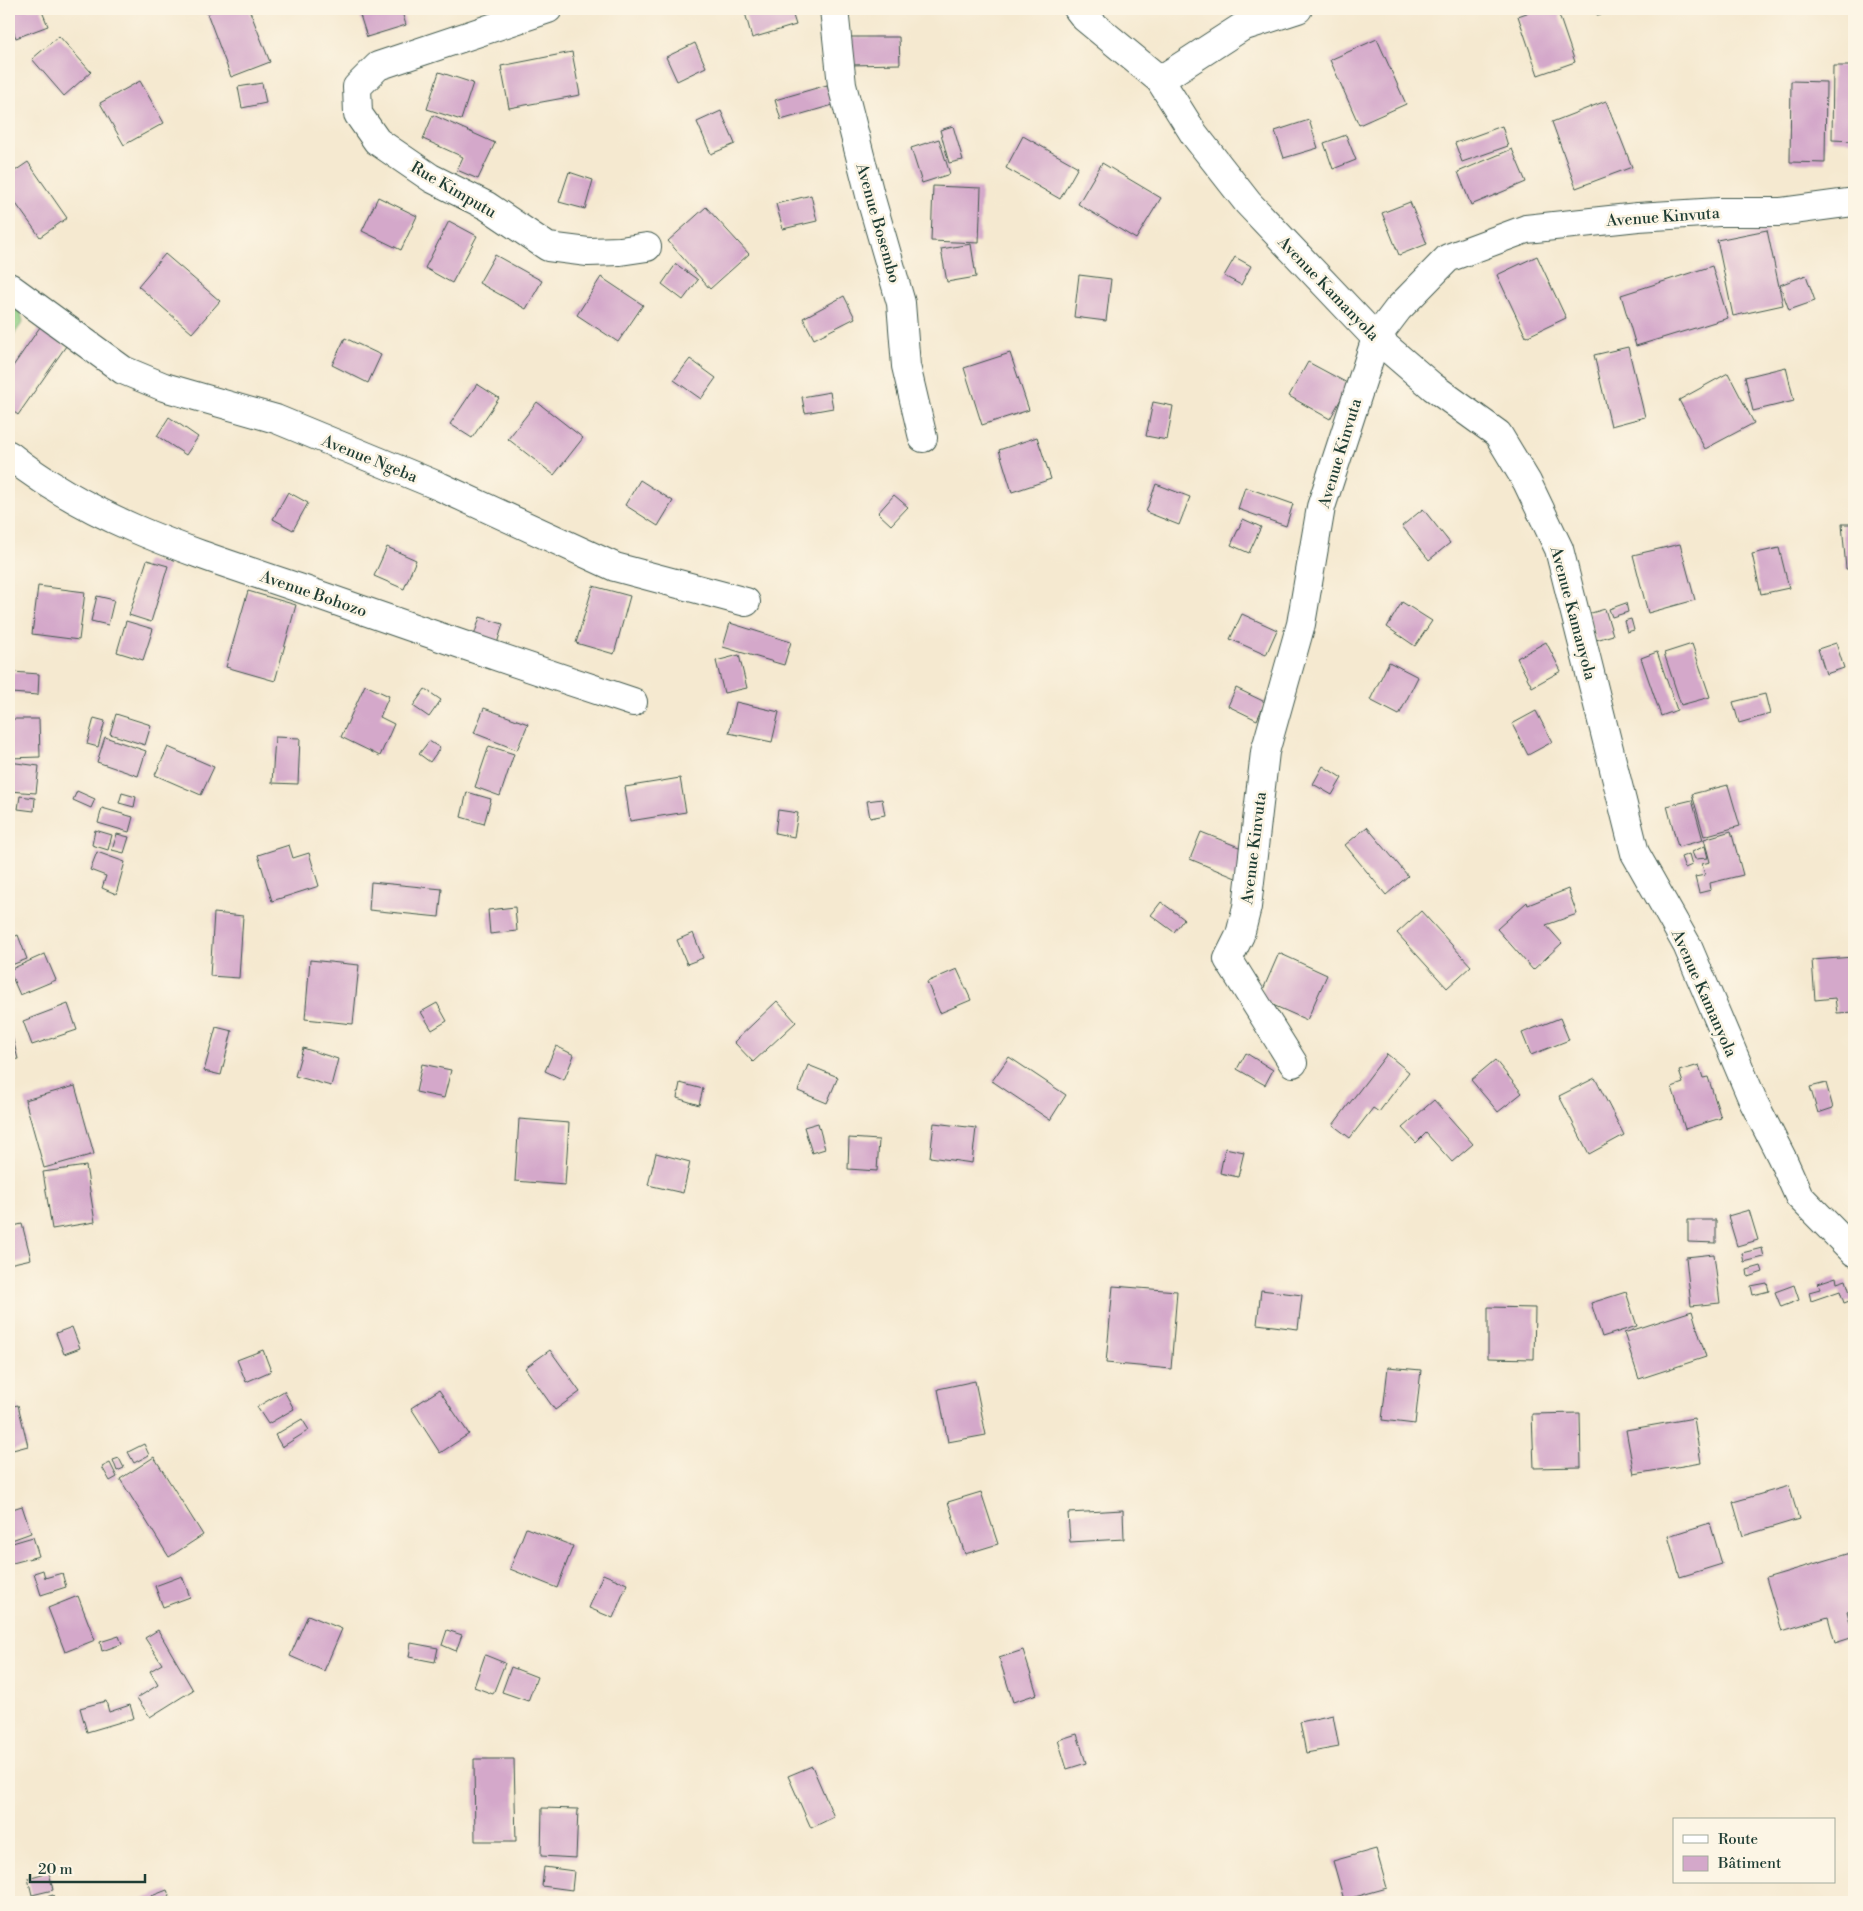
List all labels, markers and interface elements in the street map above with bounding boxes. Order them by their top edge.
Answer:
street label: Rue Kimputu [407,157,500,222]
street label: Avenue Bosembo [851,160,905,285]
street label: Avenue Kinvuta [1605,203,1721,231]
street label: Avenue Kamanyola [1273,232,1384,346]
street label: Avenue Kinvuta [1314,395,1366,511]
street label: Avenue Ngeba [318,430,421,488]
street label: Avenue Kamanyola [1545,543,1601,683]
street label: Avenue Bohozo [257,566,370,622]
street label: Avenue Kinvuta [1237,790,1271,907]
street label: Avenue Kamanyola [1667,926,1741,1061]
legend [1673,1818,1836,1884]
text: Route [1718,1830,1758,1849]
scale bar [30,1851,145,1883]
text: Bâtiment [1717,1854,1782,1873]
text: 20 m [38,1860,73,1879]

